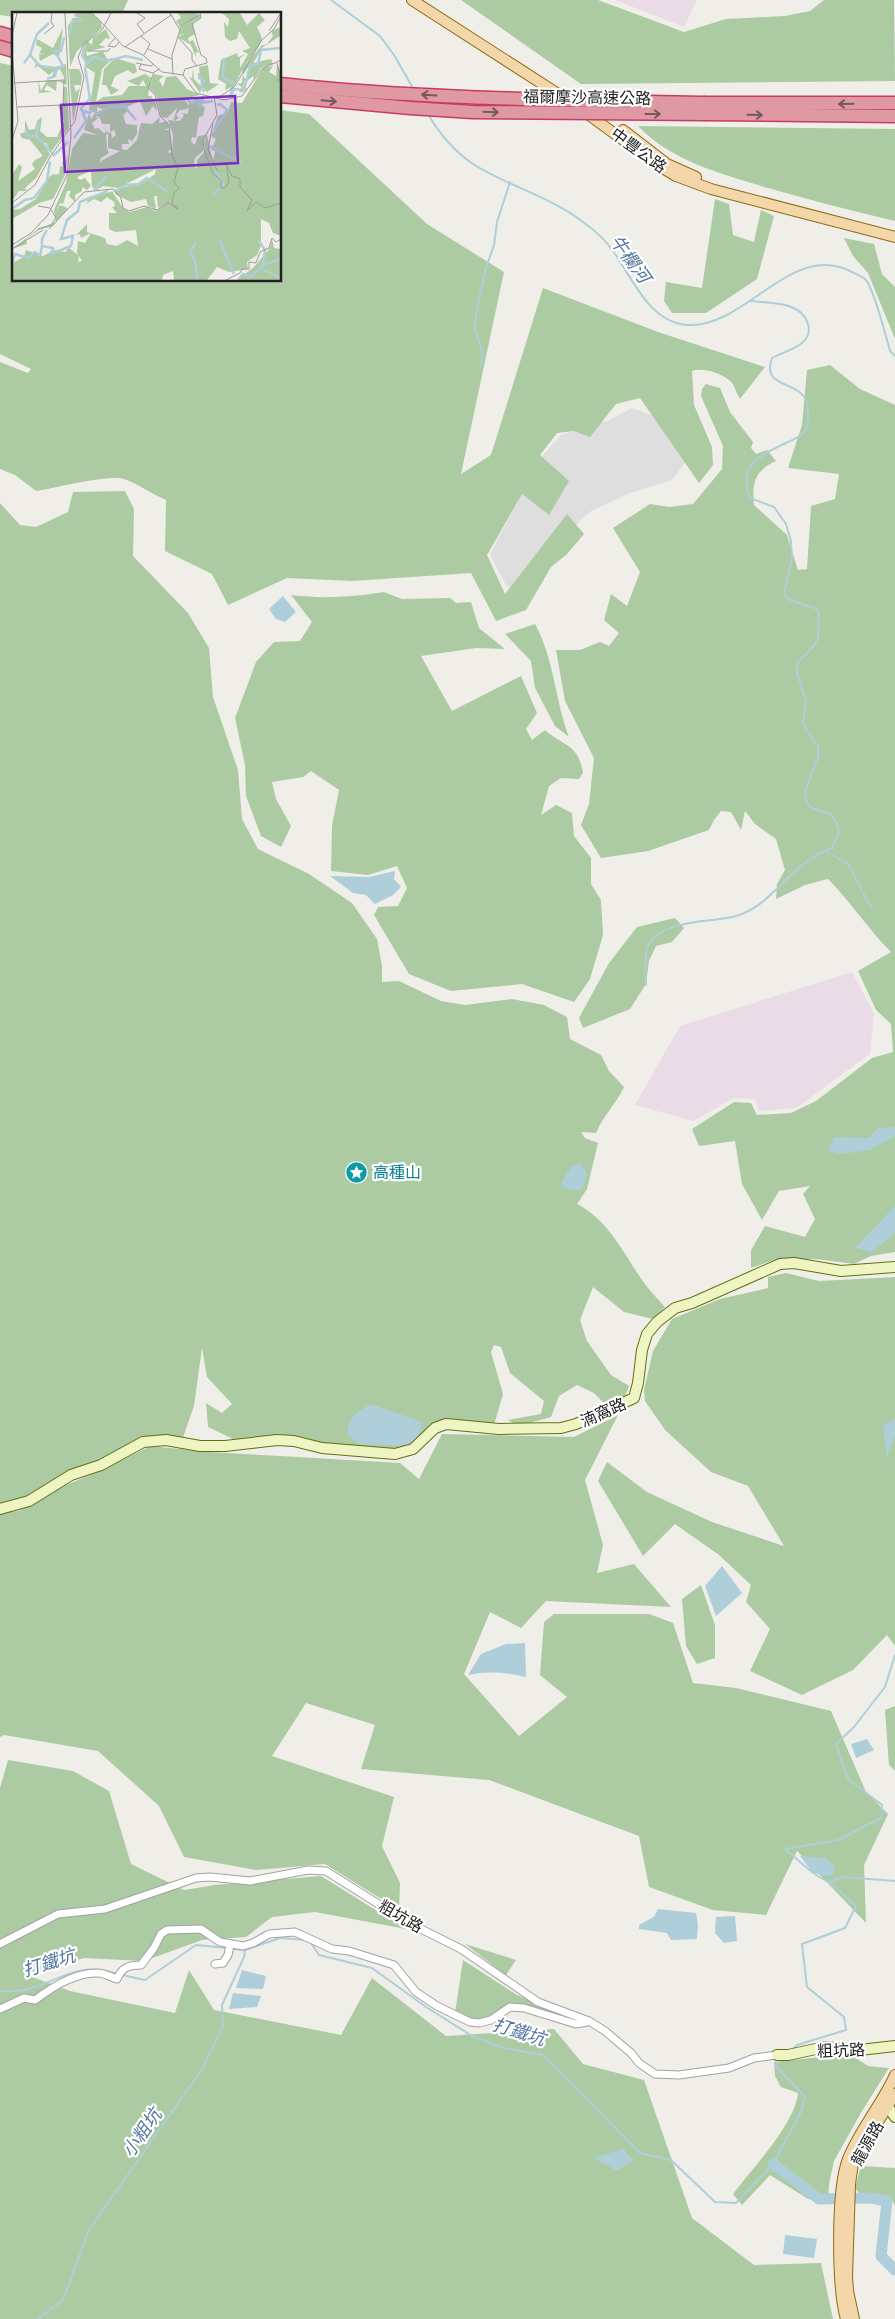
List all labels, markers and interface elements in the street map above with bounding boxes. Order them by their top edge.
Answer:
inset map [12,12,281,281]
street label: 福爾摩沙高速公路 [523,87,651,108]
one-way arrow [421,91,437,100]
one-way arrow [320,96,336,106]
one-way arrow [839,99,855,109]
one-way arrow [482,107,498,117]
one-way arrow [644,109,661,119]
one-way arrow [746,110,763,120]
street label: 中豐公路 [607,124,670,177]
water label: 牛欄河 [605,231,657,290]
place icon: 高種山 [345,1160,369,1184]
place label: 高種山 [373,1163,421,1182]
street label: 湳窩路 [577,1394,629,1431]
street label: 粗坑路 [375,1896,426,1937]
water label: 打鐵坑 [20,1944,81,1981]
water label: 打鐵坑 [490,2014,551,2051]
street label: 粗坑路 [817,2040,865,2061]
water label: 小粗坑 [118,2102,168,2161]
street label: 龍源路 [847,2118,887,2169]

